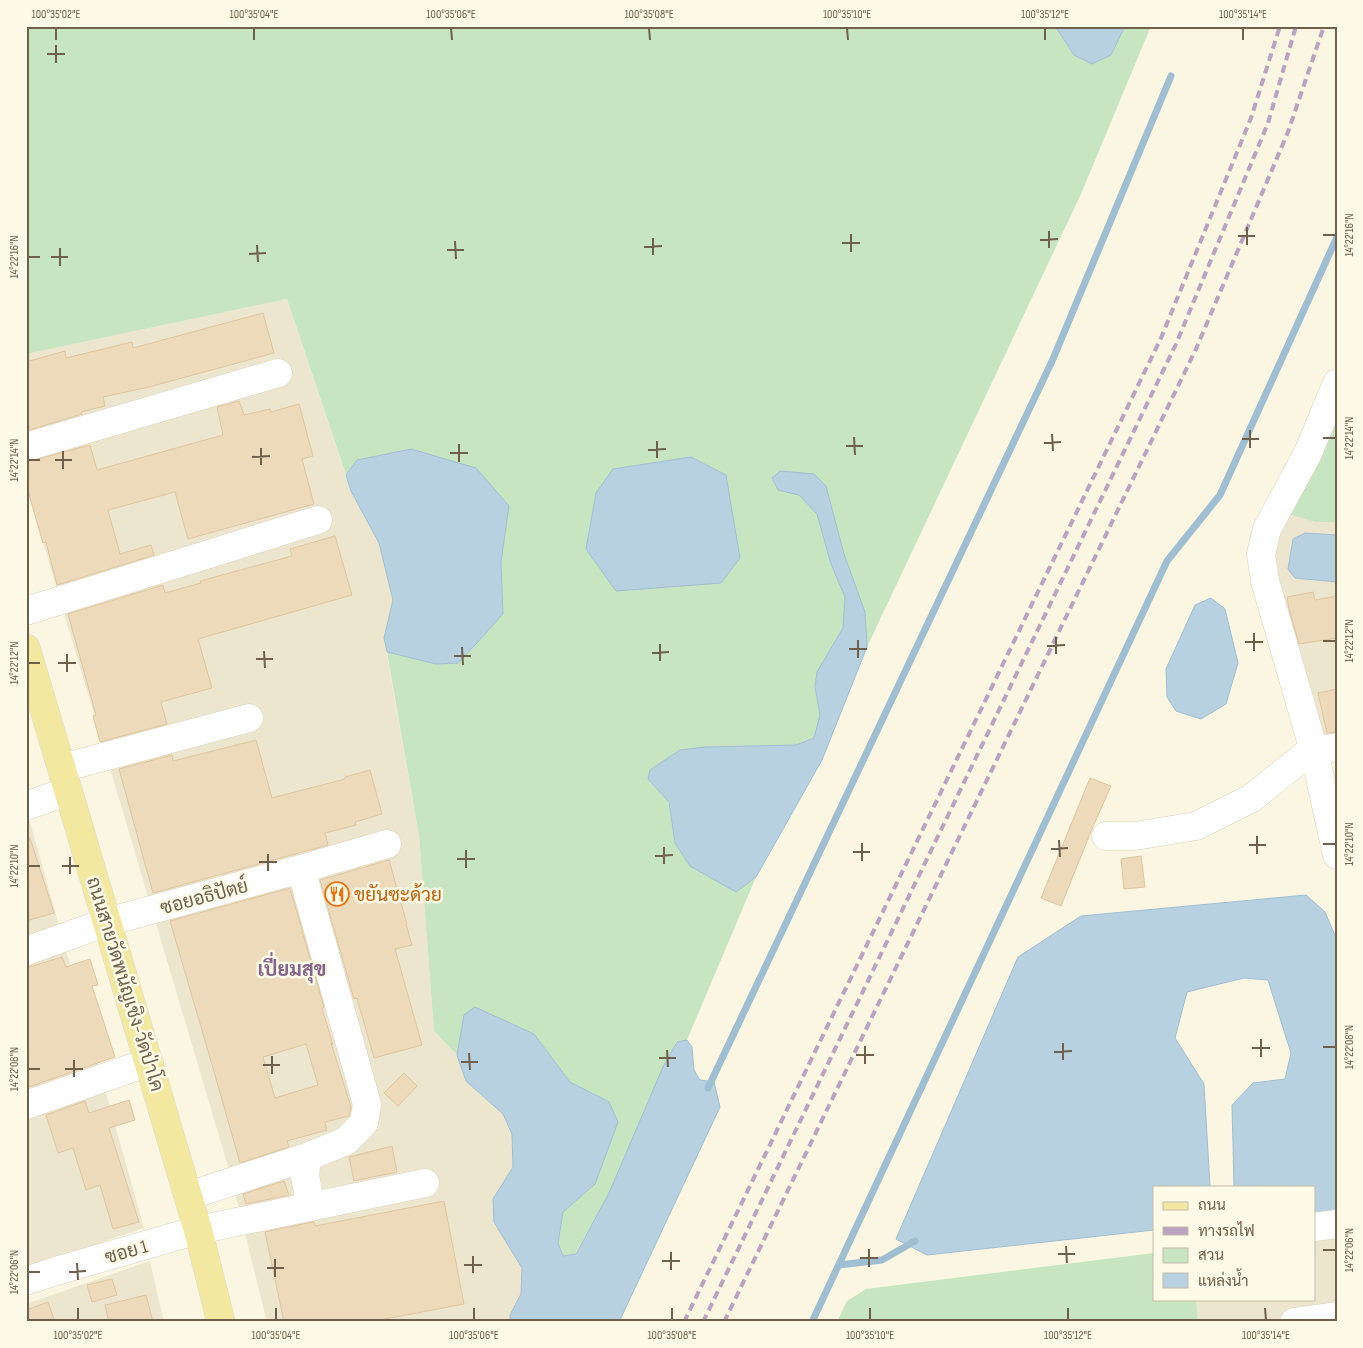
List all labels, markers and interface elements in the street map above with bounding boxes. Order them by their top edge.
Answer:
text: 100°35'02"E [32,7,81,22]
text: 100°35'04"E [229,7,279,22]
text: 100°35'06"E [426,7,476,22]
text: 100°35'08"E [624,7,674,22]
text: 100°35'10"E [823,7,871,22]
text: 100°35'12"E [1021,7,1069,22]
text: 100°35'14"E [1219,7,1267,22]
text: 14°22'16"N [1342,213,1357,257]
text: 14°22'16"N [7,235,22,279]
text: 14°22'14"N [1342,417,1357,459]
text: 14°22'14"N [7,439,22,481]
text: 14°22'12"N [1342,619,1357,663]
text: 14°22'12"N [7,641,22,685]
text: 14°22'10"N [1342,822,1357,866]
text: 14°22'10"N [7,844,22,888]
street label: ซอยอธิปัตย์ [157,873,251,920]
street label: ถนนสายวัดพนัญเชิง-วัดป่าโค [81,874,170,1095]
restaurant icon: ขยันซะด้วย [324,881,350,907]
place label: ขยันซะด้วย [354,883,442,907]
district label: เปี่ยมสุข [258,952,326,984]
text: 14°22'08"N [1342,1025,1357,1069]
text: 14°22'08"N [7,1047,22,1091]
legend [1153,1186,1316,1300]
text: ถนน [1198,1196,1226,1215]
text: ทางรถไฟ [1198,1221,1255,1241]
text: 14°22'06"N [1342,1228,1357,1272]
street label: ซอย 1 [102,1235,151,1269]
text: สวน [1198,1246,1224,1265]
text: 14°22'06"N [7,1250,22,1294]
text: แหล่งน้ำ [1198,1268,1249,1291]
text: 100°35'02"E [54,1328,103,1343]
text: 100°35'04"E [251,1328,301,1343]
text: 100°35'06"E [449,1328,499,1343]
text: 100°35'08"E [647,1328,697,1343]
text: 100°35'10"E [846,1328,894,1343]
text: 100°35'12"E [1044,1328,1092,1343]
text: 100°35'14"E [1242,1328,1290,1343]

